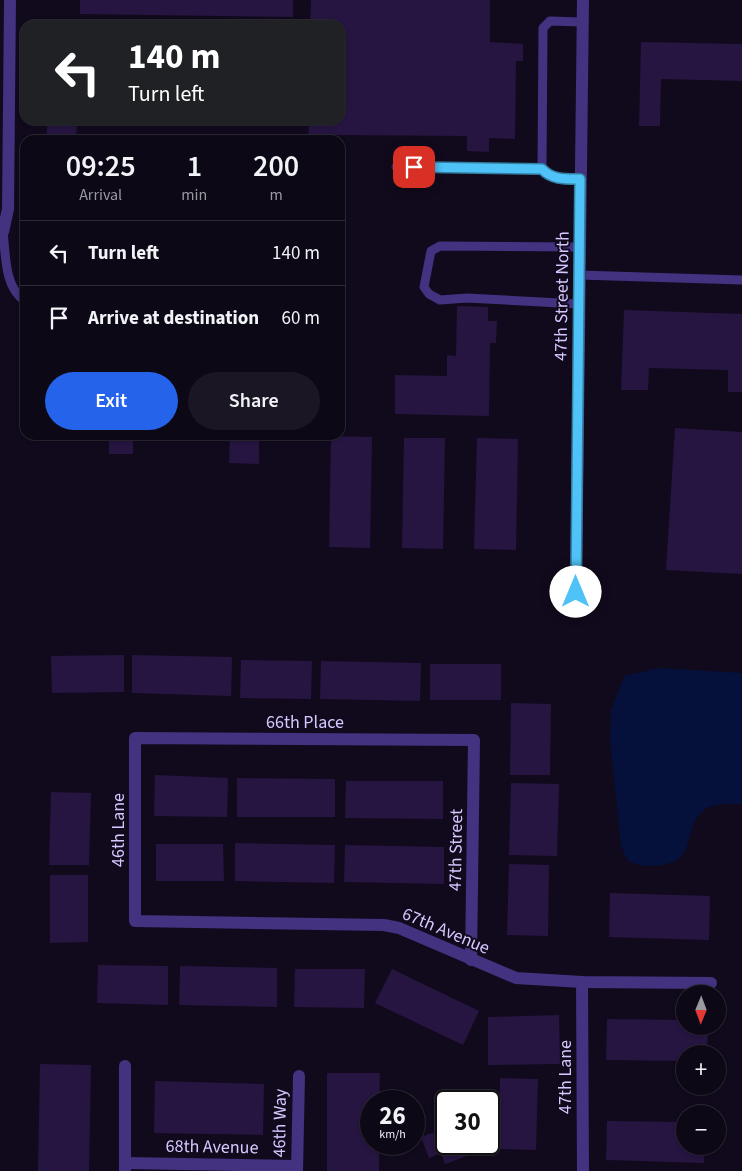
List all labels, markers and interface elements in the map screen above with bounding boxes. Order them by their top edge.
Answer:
text: 140 m [128,32,220,82]
icon: left [45,40,110,105]
text: Turn left [128,78,204,110]
text: 09:25 [66,145,136,188]
text: 1 [187,145,202,188]
text: 200 [253,145,299,188]
pin [393,146,435,188]
icon: arrive [400,153,428,181]
text: Arrival [79,184,122,206]
text: min [181,184,207,206]
text: m [270,184,283,206]
street label: 47th Street North [548,231,576,361]
icon: left [45,239,73,267]
text: Turn left [88,240,159,267]
text: 140 m [272,240,320,267]
icon: arrive [45,304,73,332]
text: Arrive at destination [88,305,259,332]
text: 60 m [282,305,320,332]
button: Exit [45,372,178,430]
button: Share [188,372,320,430]
position arrow [549,565,601,617]
street label: 66th Place [266,710,344,735]
street label: 46th Lane [106,793,131,867]
street label: 47th Street [443,809,469,891]
street label: 67th Avenue [398,901,494,961]
north arrow [676,985,726,1035]
map controls [676,985,726,1155]
street label: 47th Lane [553,1040,578,1114]
button: + [676,1045,726,1095]
street label: 46th Way [267,1088,293,1158]
speed limit sign: 30 [435,1090,500,1155]
text: 26 [379,1098,406,1134]
button: − [676,1105,726,1155]
text: km/h [379,1126,406,1143]
street label: 68th Avenue [165,1134,259,1160]

